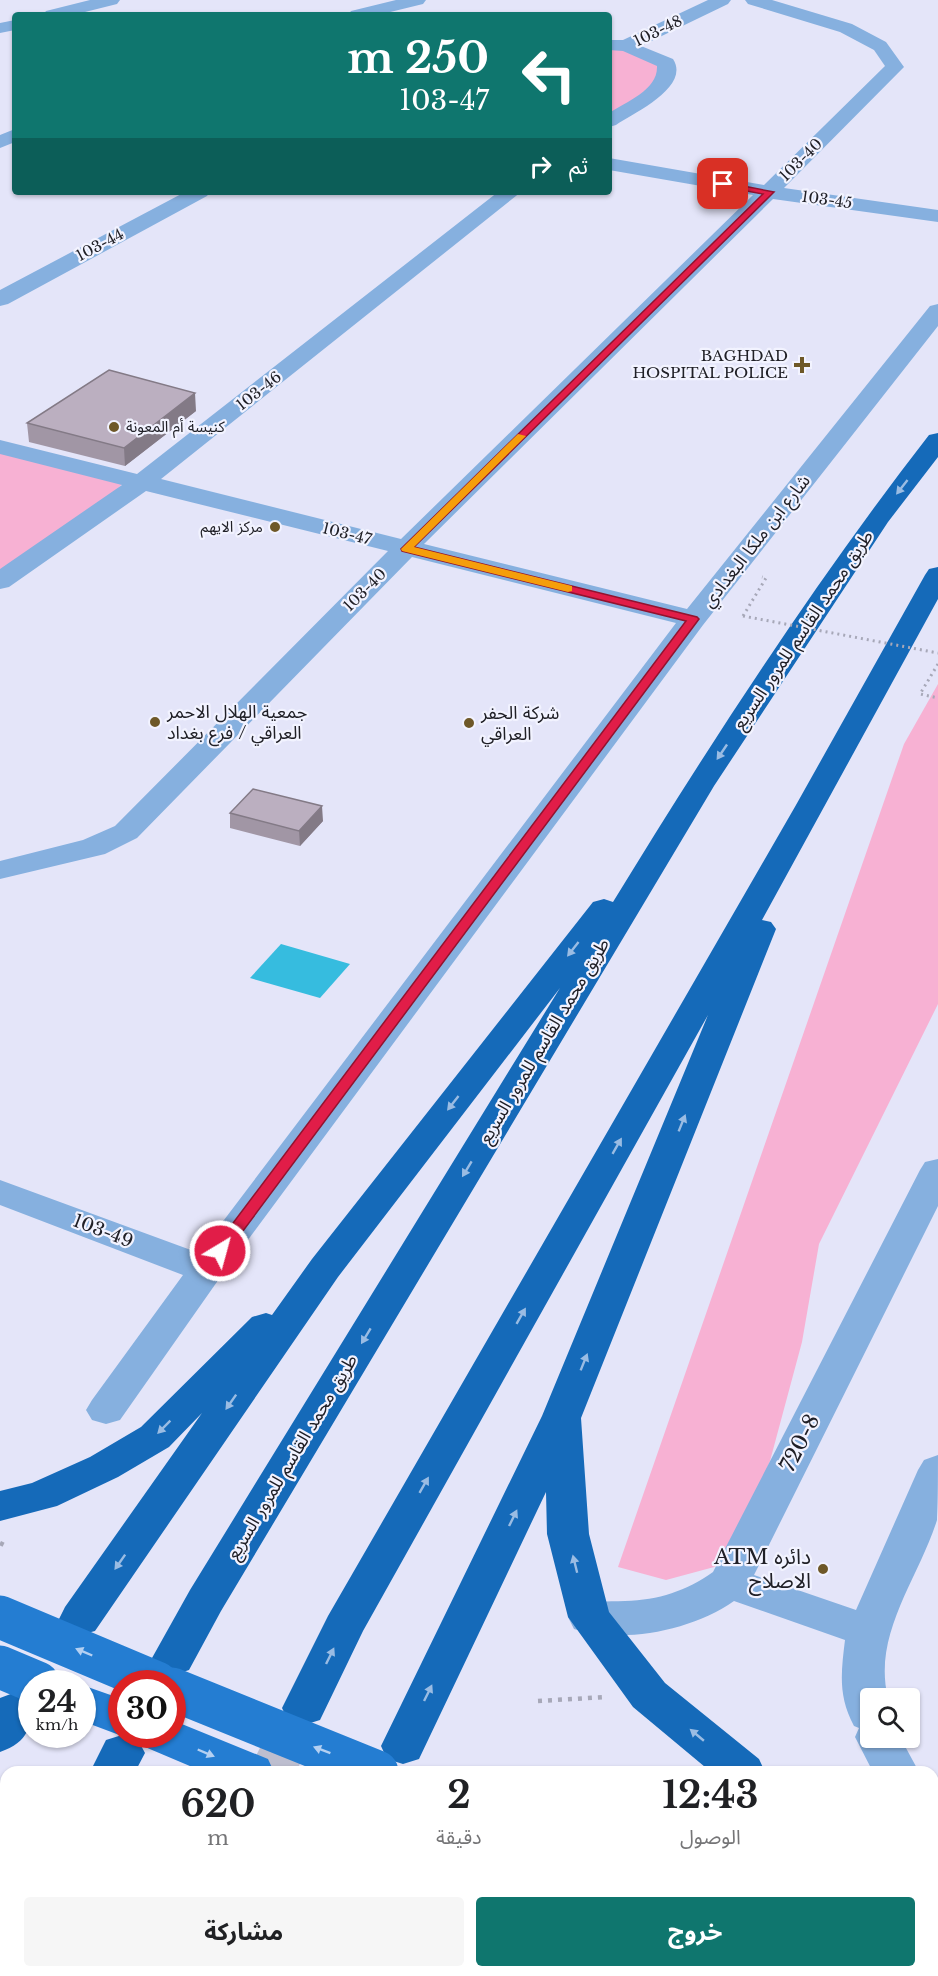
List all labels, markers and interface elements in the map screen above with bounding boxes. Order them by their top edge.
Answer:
street label: 103-48 [630,11,685,50]
text: 250 m [347,32,489,84]
icon: left [510,36,588,114]
text: 103-47 [399,84,489,117]
street label: 103-40 [775,134,826,185]
icon: right [524,150,557,183]
text: ثم [569,153,588,180]
pin [697,158,748,209]
icon: arrive [706,167,739,200]
street label: 103-45 [801,187,854,212]
street label: 103-44 [73,224,127,265]
place label: BAGHDAD HOSPITAL POLICE [632,346,788,382]
marker: BAGHDAD HOSPITAL POLICE [793,356,811,374]
street label: 103-46 [232,367,285,414]
place label: كنيسة أم المعونة [126,417,226,438]
marker: كنيسة أم المعونة [107,420,121,434]
street label: شارع ابن ملكا البغدادي [697,470,817,614]
one-way arrow [896,479,908,494]
place label: مركز الايهم [201,517,263,538]
street label: 103-47 [321,518,374,549]
marker: مركز الايهم [268,520,282,534]
street label: طريق محمد القاسم للمرور السريع [728,526,880,736]
street label: 103-40 [339,564,390,615]
place label: جمعية الهلال الاحمر العراقي / فرع بغداد [166,701,307,747]
place label: شركة الحفر العراقي [480,702,559,747]
marker: جمعية الهلال الاحمر العراقي / فرع بغداد [148,715,162,729]
marker: شركة الحفر العراقي [462,716,476,730]
one-way arrow [716,744,727,760]
street label: طريق محمد القاسم للمرور السريع [474,934,617,1149]
one-way arrow [567,941,579,956]
one-way arrow [448,1095,460,1110]
one-way arrow [678,1114,687,1132]
one-way arrow [612,1137,622,1154]
one-way arrow [461,1161,472,1177]
street label: 103-49 [70,1210,136,1252]
position arrow [188,1219,252,1283]
one-way arrow [515,1308,526,1324]
one-way arrow [360,1328,371,1344]
street label: طريق محمد القاسم للمرور السريع [222,1350,365,1565]
one-way arrow [580,1353,589,1371]
one-way arrow [225,1393,237,1409]
street label: 720-8 [775,1410,825,1476]
one-way arrow [158,1420,172,1434]
one-way arrow [419,1477,429,1494]
one-way arrow [509,1509,518,1526]
place label: ATM دائره الاصلاح [713,1544,811,1596]
one-way arrow [114,1553,126,1569]
one-way arrow [570,1555,580,1573]
marker: ATM دائره الاصلاح [816,1562,830,1576]
one-way arrow [75,1647,93,1656]
one-way arrow [325,1647,334,1664]
speed limit sign: 30 [108,1670,186,1748]
text: 24 [37,1683,77,1720]
one-way arrow [424,1685,433,1702]
map controls [860,1688,920,1748]
button: search [860,1688,920,1748]
text: km/h [36,1715,78,1734]
one-way arrow [689,1729,705,1742]
one-way arrow [313,1745,331,1754]
one-way arrow [198,1748,216,1758]
text: 2 [447,1773,471,1818]
text: 12:43 [662,1773,758,1818]
text: 620 [181,1782,256,1827]
text: دقيقة [436,1825,482,1849]
text: الوصول [680,1825,741,1849]
text: m [207,1826,229,1850]
button: مشاركة [24,1897,464,1966]
button: خروج [476,1897,915,1966]

